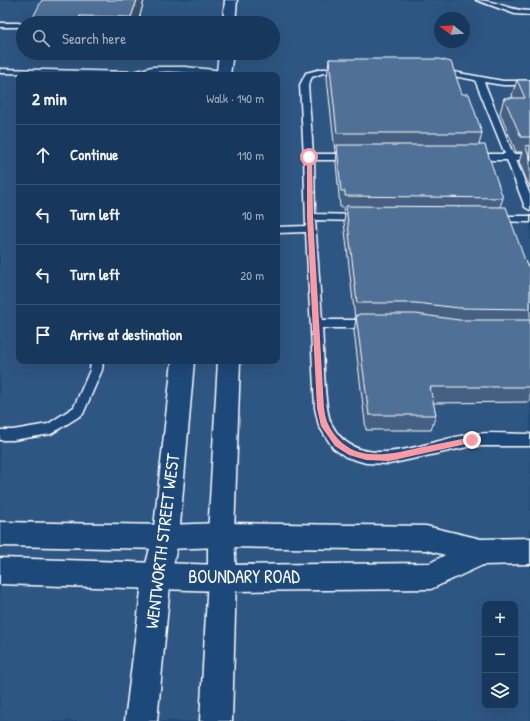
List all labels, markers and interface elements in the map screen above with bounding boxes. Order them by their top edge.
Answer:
north arrow [434,12,470,48]
search box [16,16,280,60]
icon: search [30,27,52,49]
text: Search here [62,28,126,49]
text: 2 min [32,87,67,110]
text: Walk · 140 m [206,89,264,107]
icon: ahead [32,144,54,166]
text: Continue [70,144,118,165]
text: 110 m [237,146,264,164]
route start [300,148,318,166]
icon: left [32,204,54,226]
text: Turn left [70,204,120,225]
text: 10 m [242,206,264,224]
icon: left [32,264,54,286]
text: Turn left [70,264,120,285]
text: 20 m [240,266,264,284]
icon: arrive [32,324,54,346]
text: Arrive at destination [70,324,182,345]
route end [463,431,481,449]
street label: WENTWORTH STREET WEST [139,451,185,630]
street label: BOUNDARY ROAD [188,564,300,589]
map controls [482,601,518,709]
button: + [482,601,518,637]
button: − [482,637,518,673]
button: layers [482,673,518,709]

